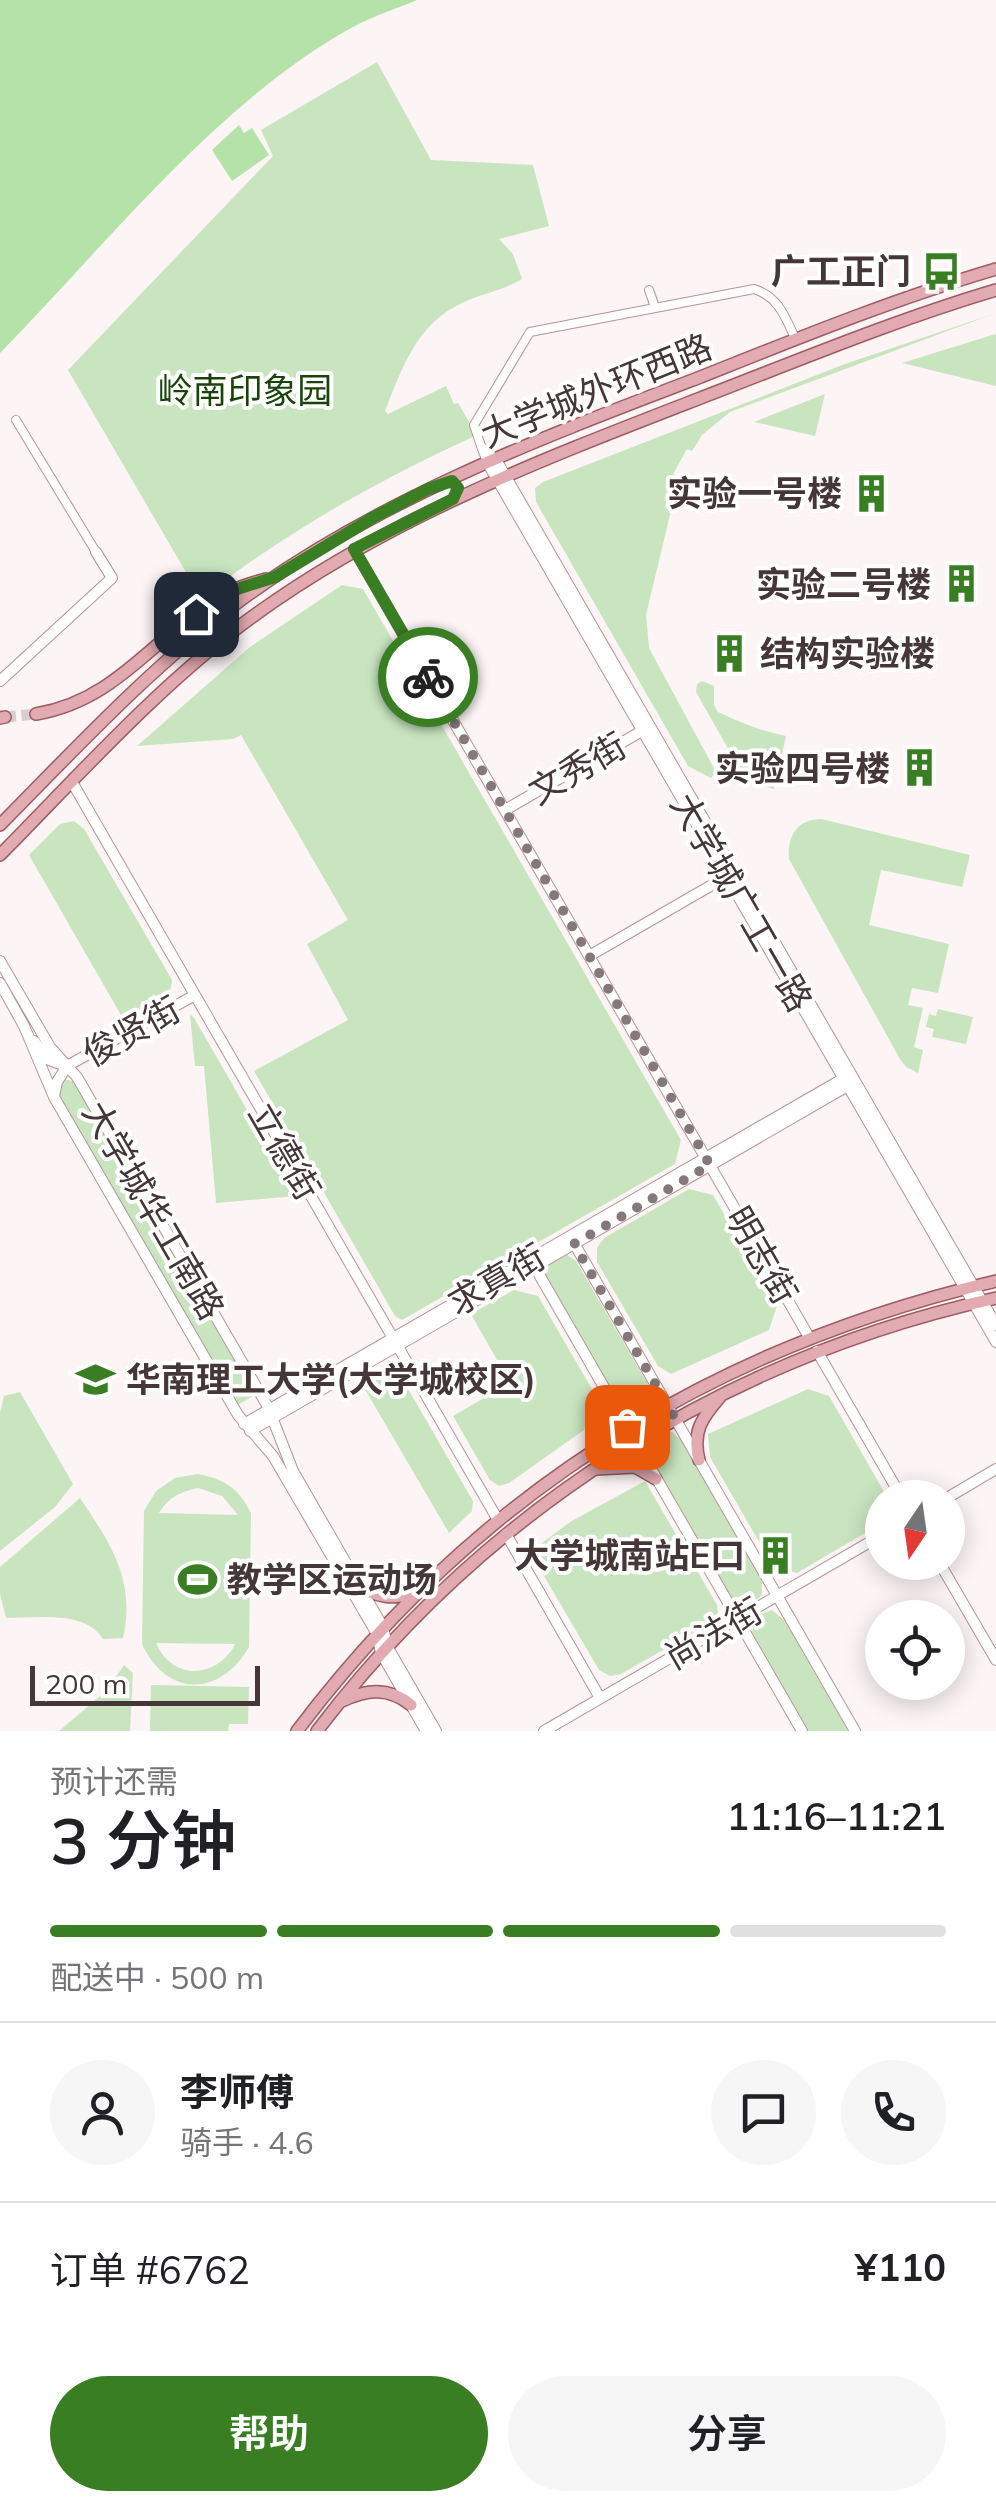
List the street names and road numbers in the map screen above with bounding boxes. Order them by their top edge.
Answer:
street label: 大学城外环西路 [474,324,718,456]
street label: 文秀街 [521,723,633,813]
street label: 大学城广工一路 [662,785,822,1019]
street label: 俊贤街 [74,986,188,1076]
street label: 大学城华工南路 [74,1093,234,1327]
street label: 立德街 [240,1095,330,1207]
street label: 明志街 [717,1199,807,1311]
street label: 求真街 [440,1234,552,1324]
street label: 尚法街 [657,1588,769,1678]

